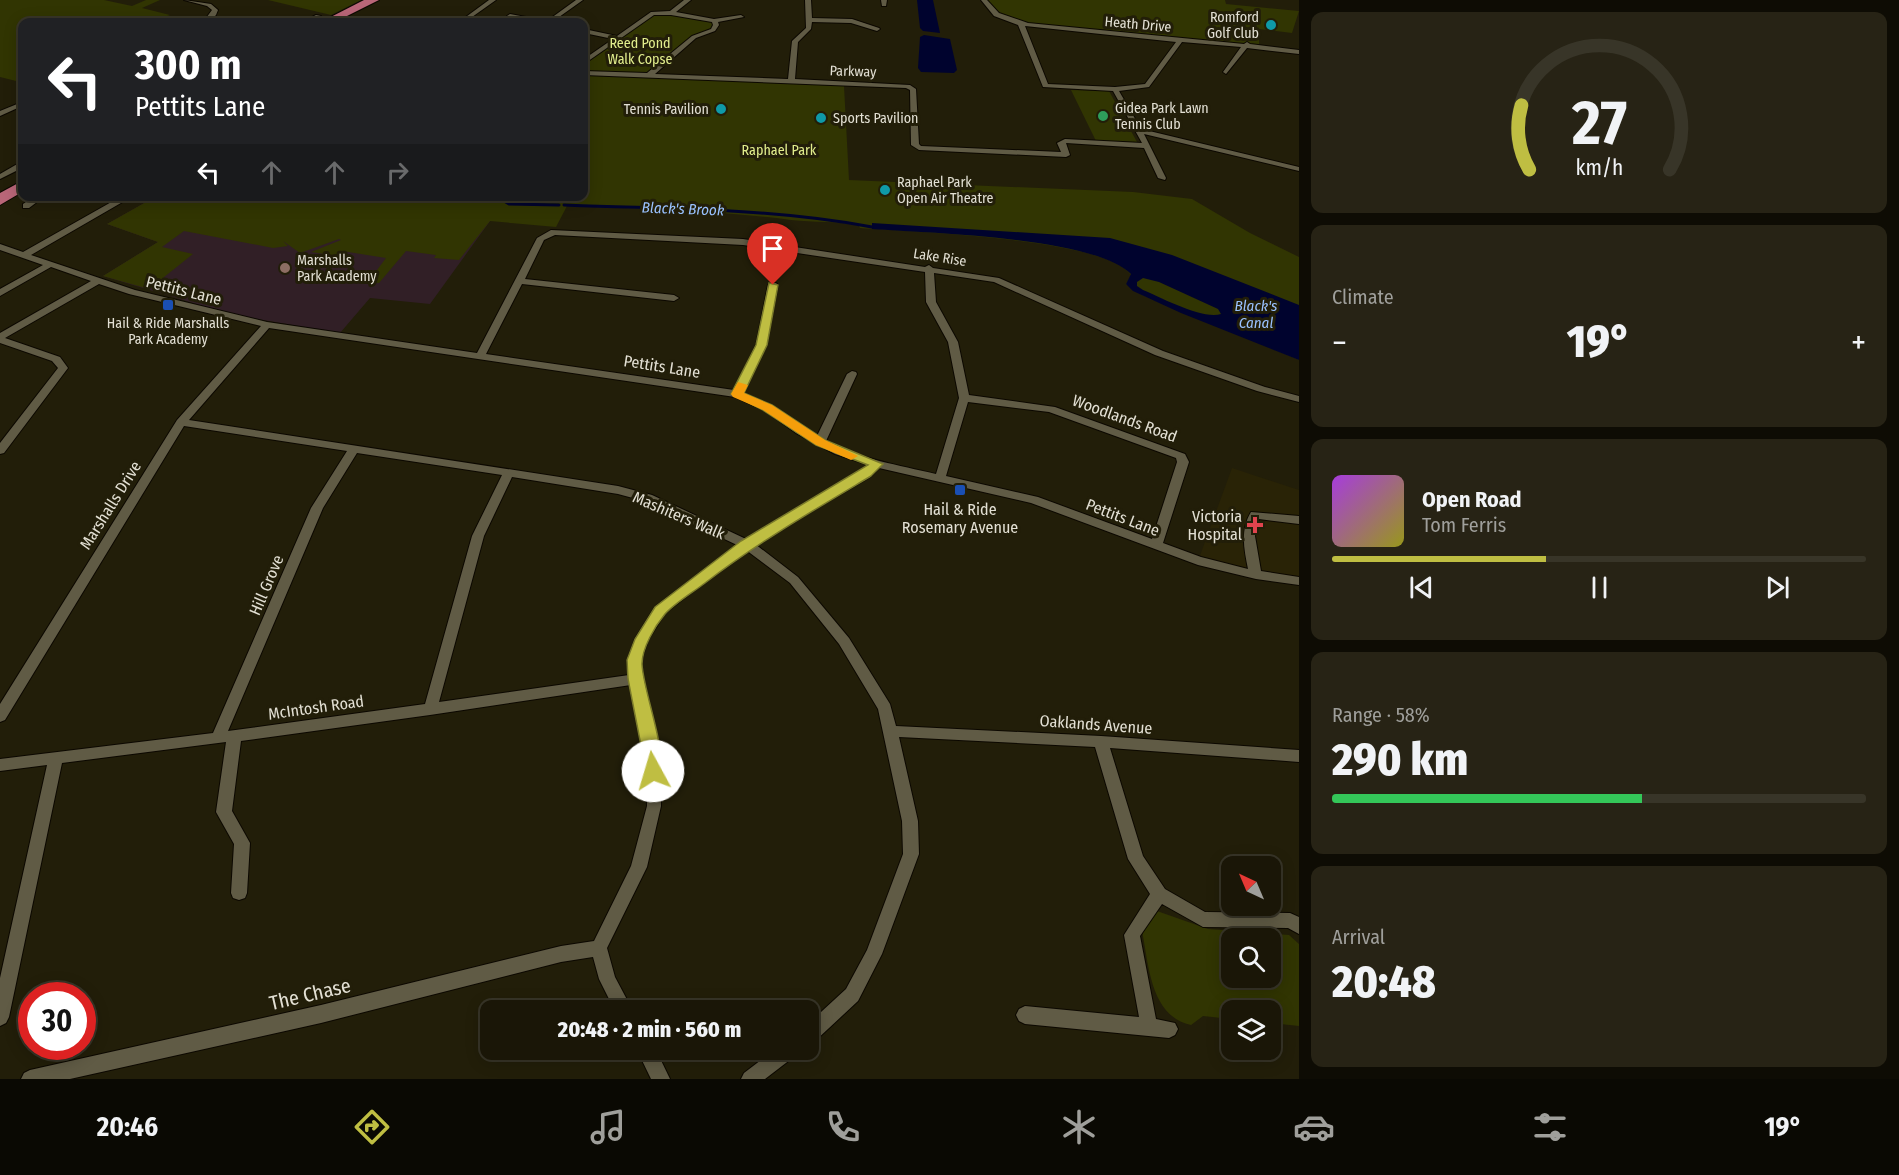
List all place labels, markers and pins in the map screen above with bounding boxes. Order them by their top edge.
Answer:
place label: Romford Golf Club [1207,9,1259,42]
marker: Romford Golf Club [1264,18,1278,32]
place label: Gidea Park Lawn Tennis Club [1115,100,1209,133]
place label: Tennis Pavilion [624,101,709,118]
marker: Tennis Pavilion [714,102,728,116]
marker: Gidea Park Lawn Tennis Club [1096,109,1110,123]
place label: Sports Pavilion [833,110,918,127]
marker: Sports Pavilion [814,111,828,125]
place label: Raphael Park Open Air Theatre [897,174,993,207]
marker: Raphael Park Open Air Theatre [878,183,892,197]
pin [747,223,798,285]
place label: Marshalls Park Academy [297,252,377,285]
marker: Marshalls Park Academy [278,261,292,275]
marker: Hail & Ride Marshalls Park Academy [161,298,175,312]
place label: Hail & Ride Marshalls Park Academy [107,315,229,348]
marker: Hail & Ride Rosemary Avenue [953,483,967,497]
place label: Hail & Ride Rosemary Avenue [902,500,1018,537]
place label: Victoria Hospital [1187,507,1242,544]
marker: Victoria Hospital [1246,516,1264,534]

